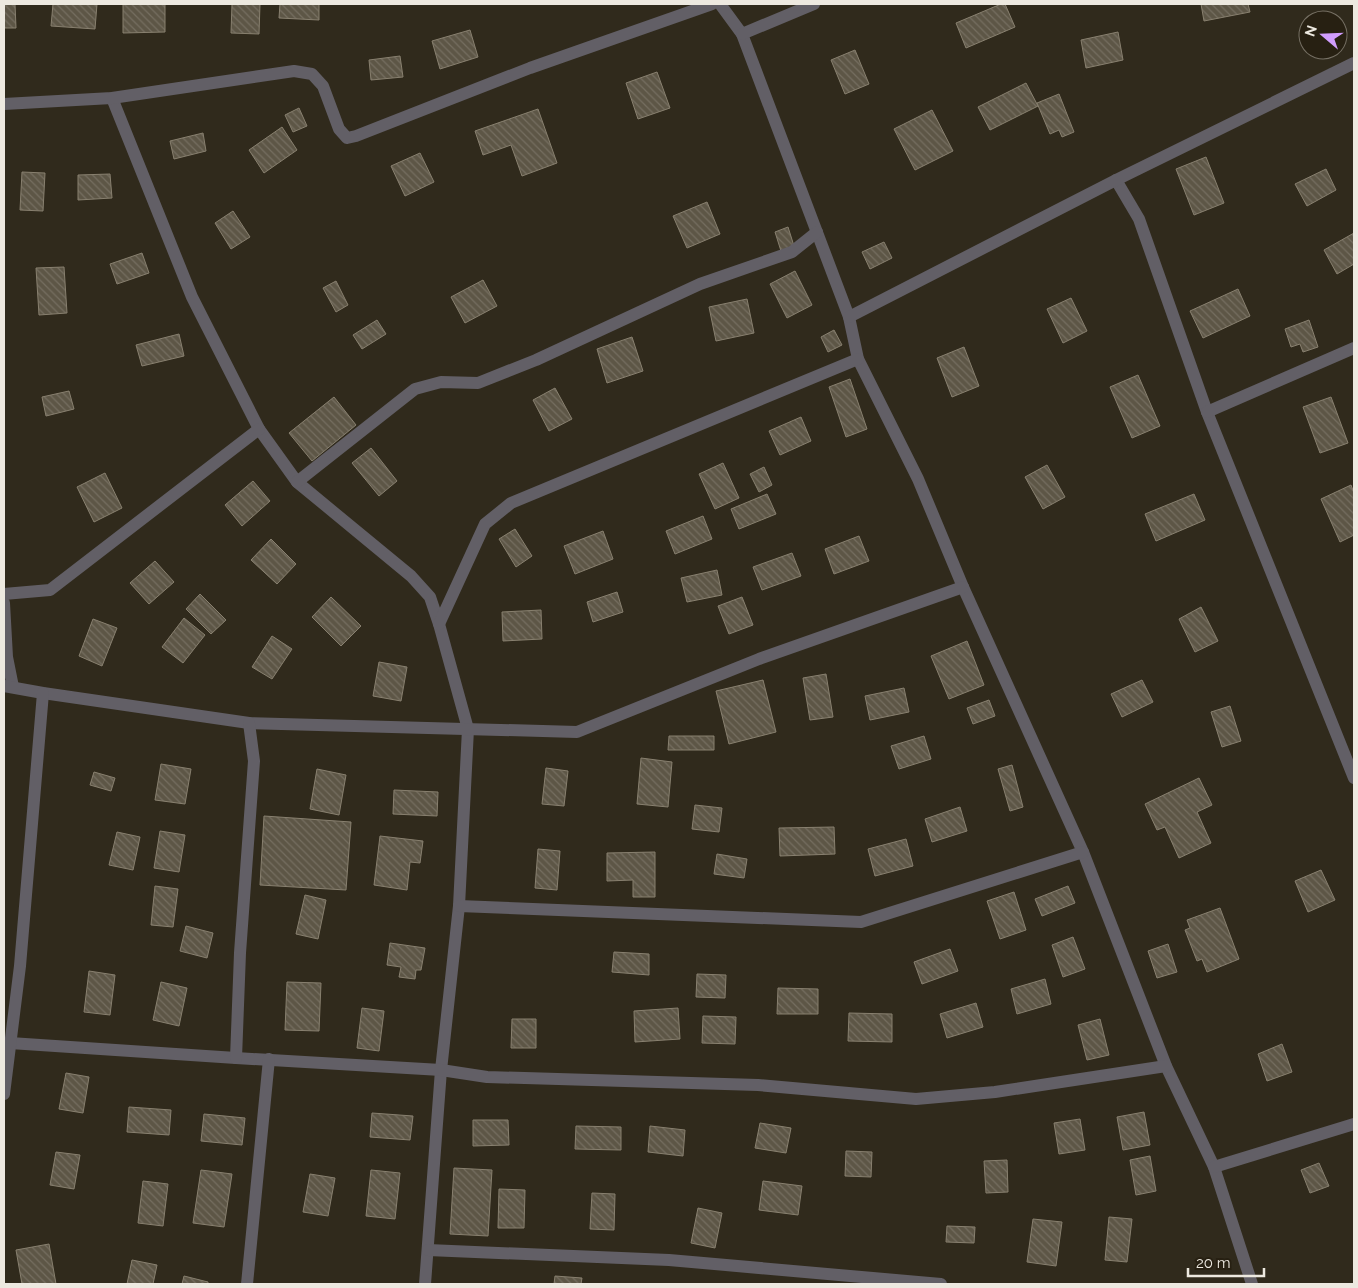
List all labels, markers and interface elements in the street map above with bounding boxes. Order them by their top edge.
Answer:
north arrow [1298,10,1348,60]
text: N [1301,23,1320,38]
scale bar [1188,1246,1264,1278]
text: 20 m [1196,1254,1231,1272]

